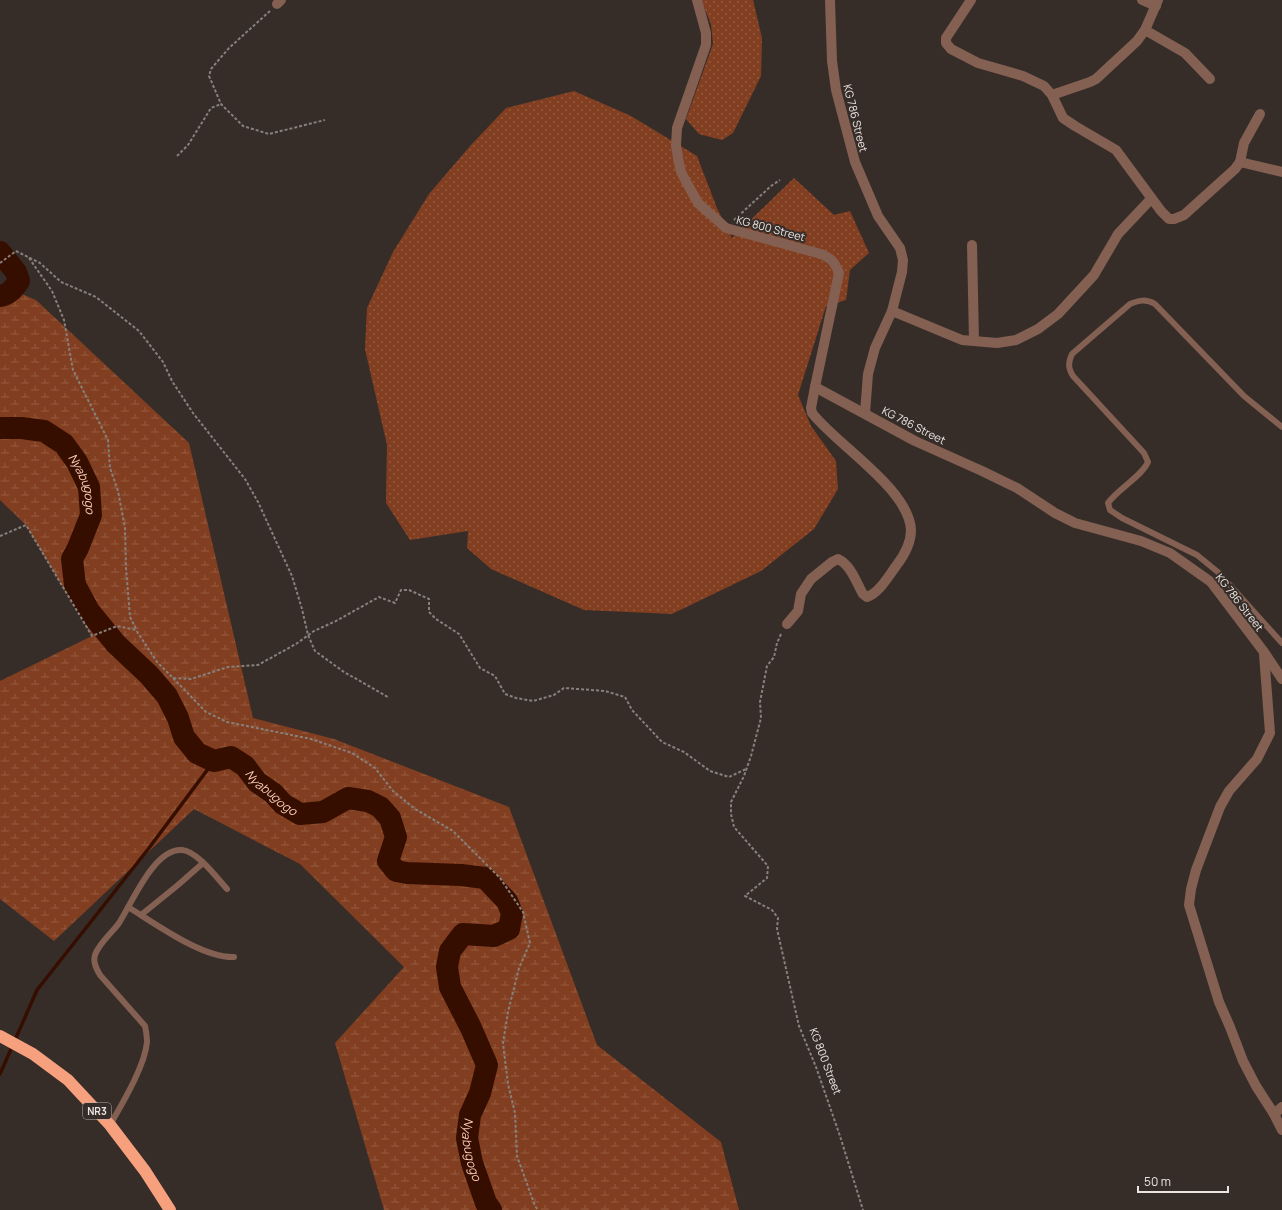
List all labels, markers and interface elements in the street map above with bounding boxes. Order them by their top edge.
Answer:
street label: KG 786 Street [840,83,872,153]
street label: KG 800 Street [735,212,807,244]
street label: KG 786 Street [880,403,948,447]
water label: Nyabugogo [65,450,99,515]
street label: KG 786 Street [1213,570,1267,634]
water label: Nyabugogo [242,766,301,819]
street label: KG 800 Street [806,1025,846,1097]
road number: NR3 [83,1103,111,1119]
water label: Nyabugogo [458,1117,486,1184]
scale bar [1138,1168,1228,1194]
text: 50 m [1144,1173,1171,1190]

